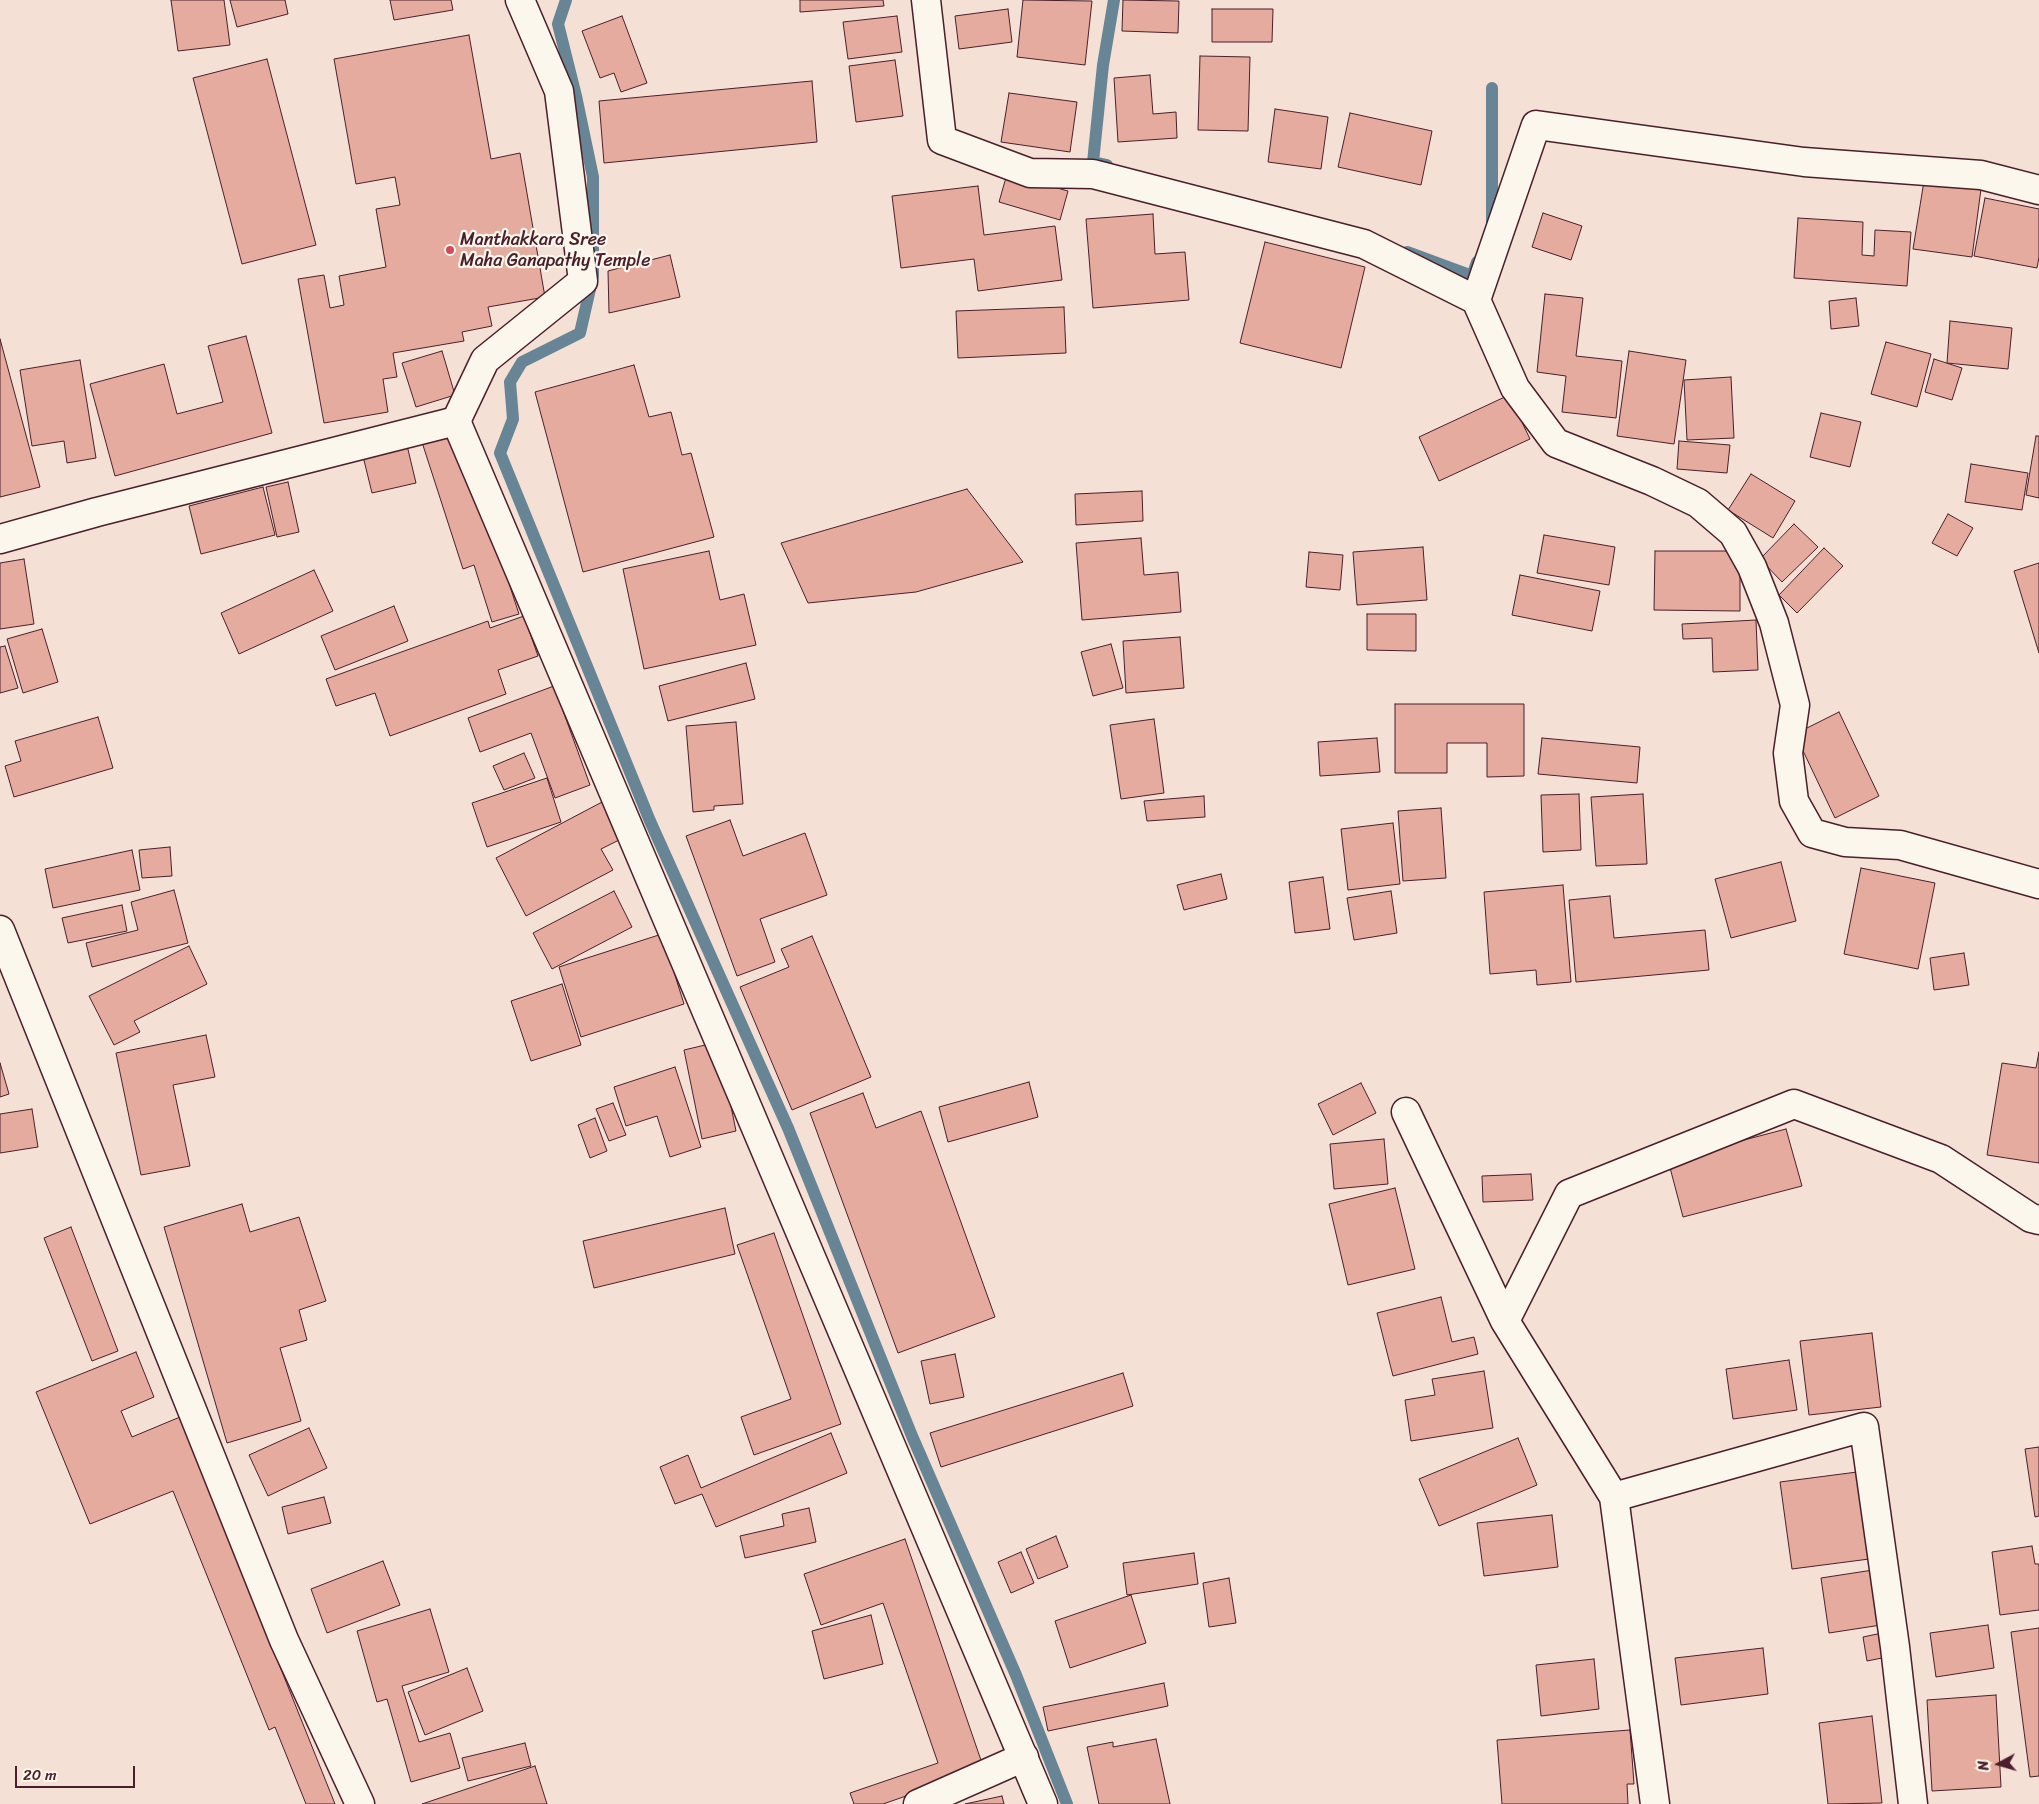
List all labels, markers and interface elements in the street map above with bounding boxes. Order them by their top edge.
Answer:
place label: Manthakkara Sree Maha Ganapathy Temple [460,229,650,272]
marker: Manthakkara Sree Maha Ganapathy Temple [444,244,456,256]
north arrow [1974,1739,2024,1789]
scale bar [18,1756,138,1788]
text: N [1971,1759,1997,1772]
text: 20 m [23,1762,57,1788]

